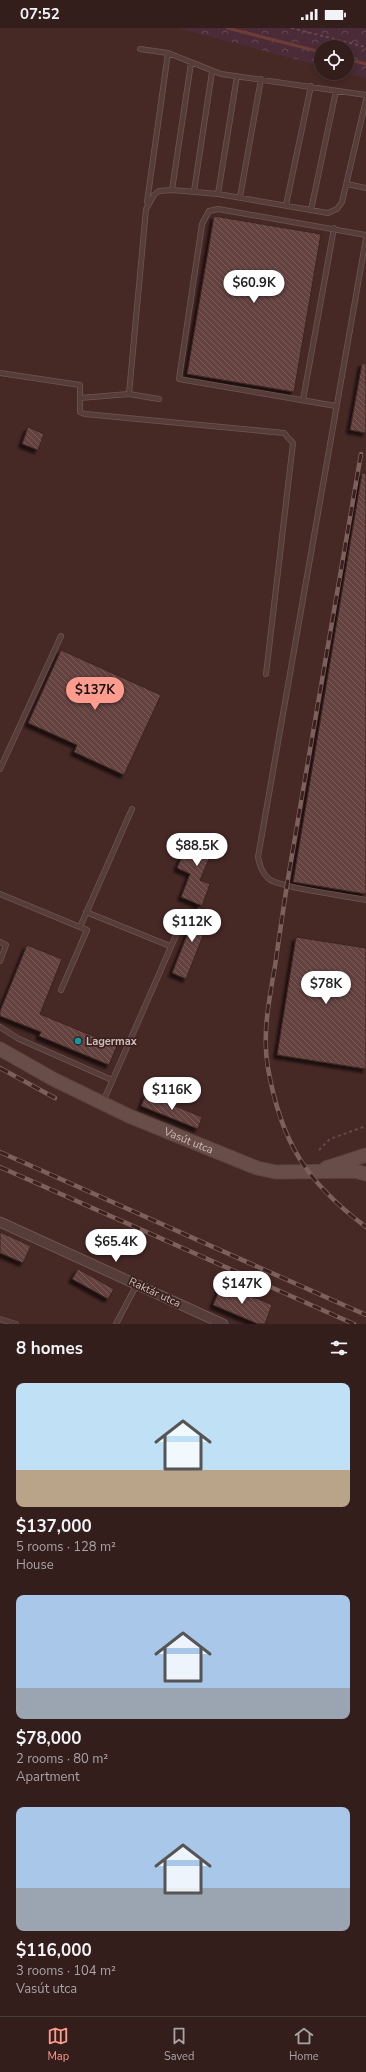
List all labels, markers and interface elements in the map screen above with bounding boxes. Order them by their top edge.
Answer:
text: 07:52 [20,4,60,24]
map controls [314,40,354,80]
button: locate [314,40,354,80]
pin: $60.9K [221,270,287,304]
text: $60.9K [232,274,276,292]
pin: $137K [67,677,123,711]
text: $137K [75,681,115,699]
pin: $88.5K [164,833,230,867]
text: $88.5K [175,837,219,855]
pin: $112K [164,909,220,943]
text: $112K [172,913,212,931]
pin: $78K [302,971,350,1005]
text: $78K [310,975,342,993]
place label: Lagermax [86,1034,138,1049]
marker: Lagermax [73,1036,83,1046]
pin: $116K [144,1077,200,1111]
text: $116K [152,1081,192,1099]
street label: Vasút utca [161,1124,216,1158]
pin: $65.4K [83,1229,149,1263]
text: $65.4K [94,1233,138,1251]
pin: $147K [214,1271,270,1305]
street label: Raktár utca [126,1274,183,1311]
text: $147K [222,1275,262,1293]
text: 8 homes [16,1337,83,1360]
icon: filters [328,1337,350,1359]
icon: home [147,1409,219,1481]
text: $137,000 [16,1515,92,1538]
text: 5 rooms · 128 m² [16,1538,116,1556]
text: House [16,1556,54,1574]
icon: home [147,1621,219,1693]
text: $78,000 [16,1727,81,1750]
text: 2 rooms · 80 m² [16,1750,108,1768]
text: Apartment [16,1768,79,1786]
icon: home [147,1833,219,1905]
text: $116,000 [16,1939,92,1962]
text: 3 rooms · 104 m² [16,1962,116,1980]
text: Vasút utca [16,1980,77,1998]
tab: Map [47,2025,69,2064]
tab: Saved [164,2025,194,2064]
tab: Home [289,2025,319,2064]

